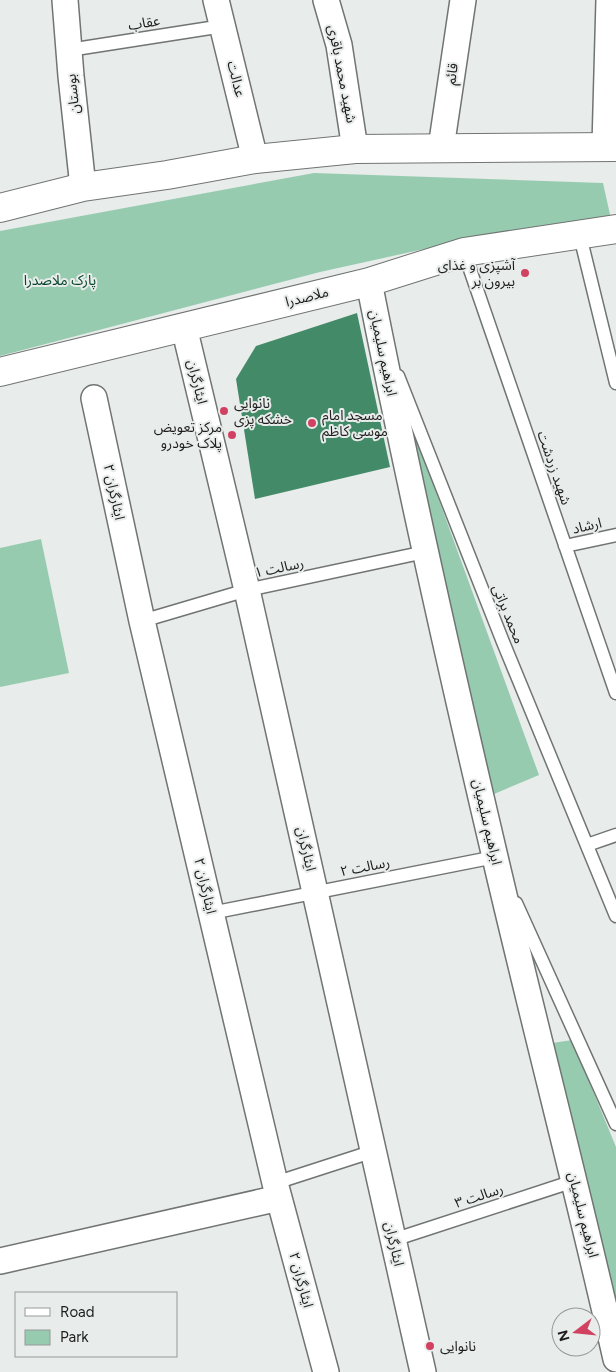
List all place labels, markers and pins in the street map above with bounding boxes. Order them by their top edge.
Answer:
place label: آشپزی و غذای بیرون بر [438,257,516,290]
marker: آشپزی و غذای بیرون بر [519,267,531,279]
place label: نانوایی خشکه پزی [234,395,292,429]
marker: نانوایی خشکه پزی [218,405,230,417]
place label: مسجد امام موسی کاظم [322,407,388,442]
marker: مسجد امام موسی کاظم [306,417,318,429]
place label: مرکز تعویض پلاک خودرو [154,419,222,453]
marker: مرکز تعویض پلاک خودرو [226,429,238,441]
place label: نانوایی [440,1338,476,1355]
marker: نانوایی [424,1340,436,1352]

